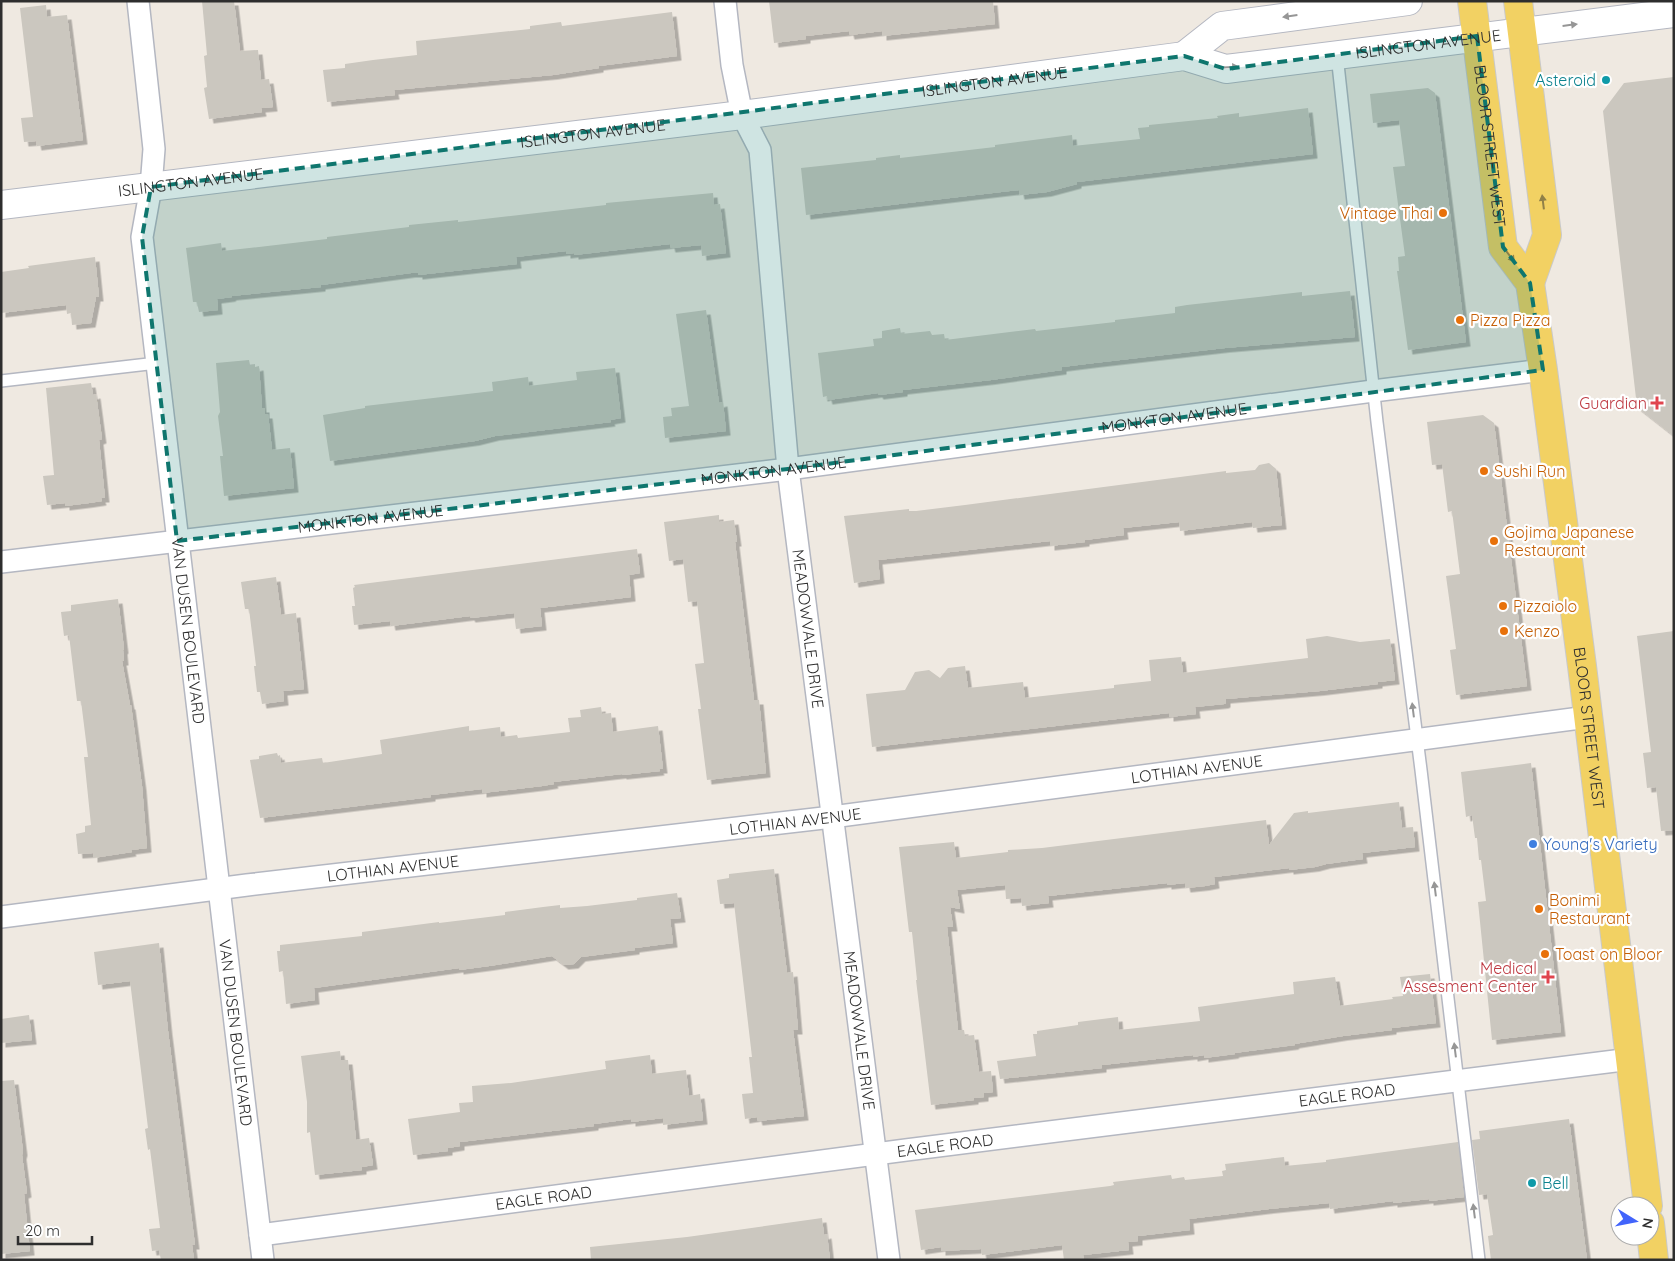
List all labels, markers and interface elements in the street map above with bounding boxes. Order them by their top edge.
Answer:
one-way arrow [1282,12,1298,20]
one-way arrow [1563,21,1579,29]
street label: ISLINGTON AVENUE [1354,25,1502,63]
street label: ISLINGTON AVENUE [920,62,1068,101]
one-way arrow [1224,63,1240,71]
street label: BLOOR STREET WEST [1470,64,1510,228]
place label: Asteroid [1535,70,1596,90]
marker: Asteroid [1600,74,1612,86]
street label: ISLINGTON AVENUE [519,114,667,152]
street label: ISLINGTON AVENUE [117,163,264,201]
one-way arrow [1539,194,1547,210]
place label: Vintage Thai [1340,203,1433,223]
marker: Vintage Thai [1437,207,1449,219]
one-way arrow [1504,249,1515,262]
place label: Pizza Pizza [1470,310,1550,330]
marker: Pizza Pizza [1454,314,1466,326]
place label: Guardian [1579,393,1647,413]
marker: Guardian [1651,397,1663,409]
street label: MONKTON AVENUE [1100,398,1248,437]
street label: MONKTON AVENUE [700,451,848,489]
place label: Sushi Run [1494,461,1565,481]
marker: Sushi Run [1478,465,1490,477]
street label: MONKTON AVENUE [297,500,444,537]
place label: Gojima Japanese Restaurant [1504,522,1634,560]
marker: Gojima Japanese Restaurant [1488,535,1500,547]
street label: VAN DUSEN BOULEVARD [168,536,210,725]
street label: MEADOWVALE DRIVE [788,548,828,710]
place label: Pizzaiolo [1513,596,1577,616]
marker: Pizzaiolo [1497,600,1509,612]
place label: Kenzo [1514,621,1560,641]
marker: Kenzo [1498,625,1510,637]
street label: BLOOR STREET WEST [1570,646,1609,811]
one-way arrow [1409,702,1417,718]
street label: LOTHIAN AVENUE [1130,750,1264,787]
street label: LOTHIAN AVENUE [728,803,862,839]
place label: Young's Variety [1543,834,1658,854]
marker: Young's Variety [1527,838,1539,850]
street label: LOTHIAN AVENUE [326,850,460,886]
one-way arrow [1431,880,1439,896]
place label: Bonimi Restaurant [1549,890,1631,928]
marker: Bonimi Restaurant [1533,903,1545,915]
street label: VAN DUSEN BOULEVARD [215,938,257,1127]
place label: Toast on Bloor [1555,944,1662,964]
marker: Toast on Bloor [1539,948,1551,960]
street label: MEADOWVALE DRIVE [840,950,880,1111]
place label: Medical Assesment Center [1403,958,1537,996]
marker: Medical Assesment Center [1541,970,1555,984]
one-way arrow [1450,1042,1458,1058]
street label: EAGLE ROAD [1298,1079,1396,1111]
street label: EAGLE ROAD [896,1129,995,1161]
place label: Bell [1542,1173,1569,1193]
marker: Bell [1526,1177,1538,1189]
street label: EAGLE ROAD [494,1181,593,1214]
north arrow [1610,1196,1660,1246]
one-way arrow [1470,1203,1478,1219]
scale bar [18,1214,91,1246]
text: N [1638,1217,1658,1230]
text: 20 m [25,1221,60,1240]

